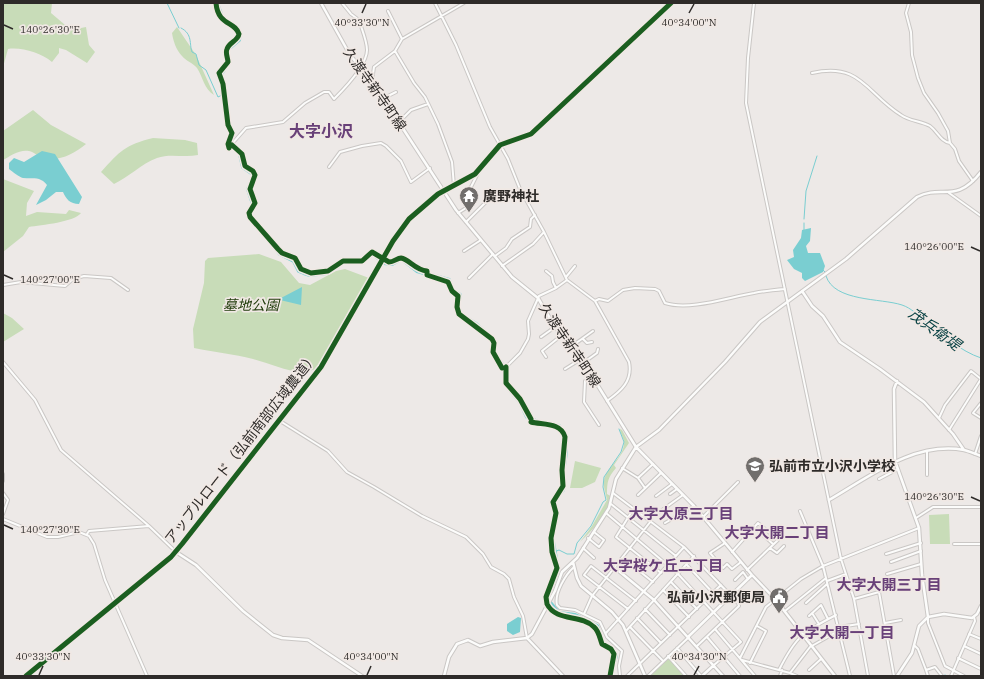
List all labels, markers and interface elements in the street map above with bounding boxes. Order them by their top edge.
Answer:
text: 40°33'30"N [335,16,390,29]
text: 40°34'00"N [662,16,717,29]
text: 140°26'30"E [20,23,80,36]
street label: 久渡寺新寺町線 [340,44,410,134]
district label: 大字小沢 [289,121,353,141]
temple icon: 廣野神社 [458,185,480,213]
place label: 廣野神社 [483,187,539,205]
text: 140°26'00"E [904,240,964,253]
text: 140°27'00"E [20,273,80,286]
park label: 墓地公園 [223,296,281,314]
street label: 久渡寺新寺町線 [535,299,605,391]
water label: 茂兵衛堤 [905,304,966,355]
street label: アップルロード（弘前南部広域農道） [161,349,321,547]
school or university icon: 弘前市立小沢小学校 [744,455,766,483]
place label: 弘前市立小沢小学校 [769,457,895,475]
text: 140°26'30"E [904,490,964,503]
district label: 大字大原三丁目 [628,504,734,523]
text: 140°27'30"E [20,523,80,536]
district label: 大字大開二丁目 [724,523,830,542]
district label: 大字桜ケ丘二丁目 [603,556,723,575]
district label: 大字大開三丁目 [836,575,942,594]
public building icon: 弘前小沢郵便局 [768,586,790,614]
place label: 弘前小沢郵便局 [667,588,765,606]
district label: 大字大開一丁目 [789,623,895,642]
text: 40°33'30"N [16,650,71,663]
text: 40°34'00"N [344,650,399,663]
text: 40°34'30"N [672,650,727,663]

